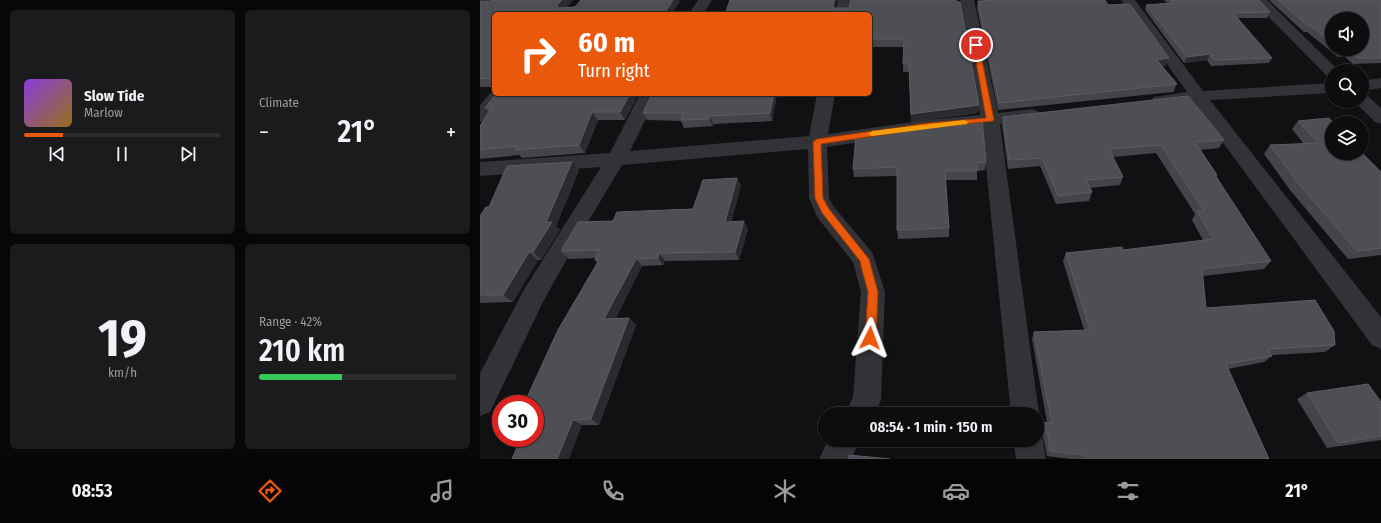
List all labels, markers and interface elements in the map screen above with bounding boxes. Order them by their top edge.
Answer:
map controls [1325,12,1369,160]
button: sound [1325,12,1369,56]
text: 60 m [578,26,635,59]
icon: right [512,28,564,80]
pin [959,28,993,62]
icon: arrive [965,34,987,56]
text: Turn right [578,60,650,82]
button: search [1325,64,1369,108]
text: Slow Tide [84,87,144,105]
text: Climate [259,95,299,110]
text: Marlow [84,105,123,120]
text: 21° [338,114,377,150]
button: layers [1325,116,1369,160]
text: − [259,119,269,146]
text: + [446,119,456,146]
icon: previous [46,143,68,165]
icon: pause [111,143,133,165]
icon: next [177,143,199,165]
text: 19 [98,307,147,370]
text: Range · 42% [259,314,322,329]
position arrow [849,317,891,359]
text: 210 km [259,333,345,369]
text: km/h [108,365,137,380]
speed limit sign: 30 [492,395,544,447]
text: 08:54 · 1 min · 150 m [870,418,992,436]
icon: directions [256,477,284,505]
icon: music [428,477,456,505]
icon: phone [599,477,627,505]
icon: climate [771,477,799,505]
icon: car [942,477,970,505]
icon: filters [1114,477,1142,505]
text: 08:53 [72,480,113,502]
text: 21° [1285,480,1309,502]

